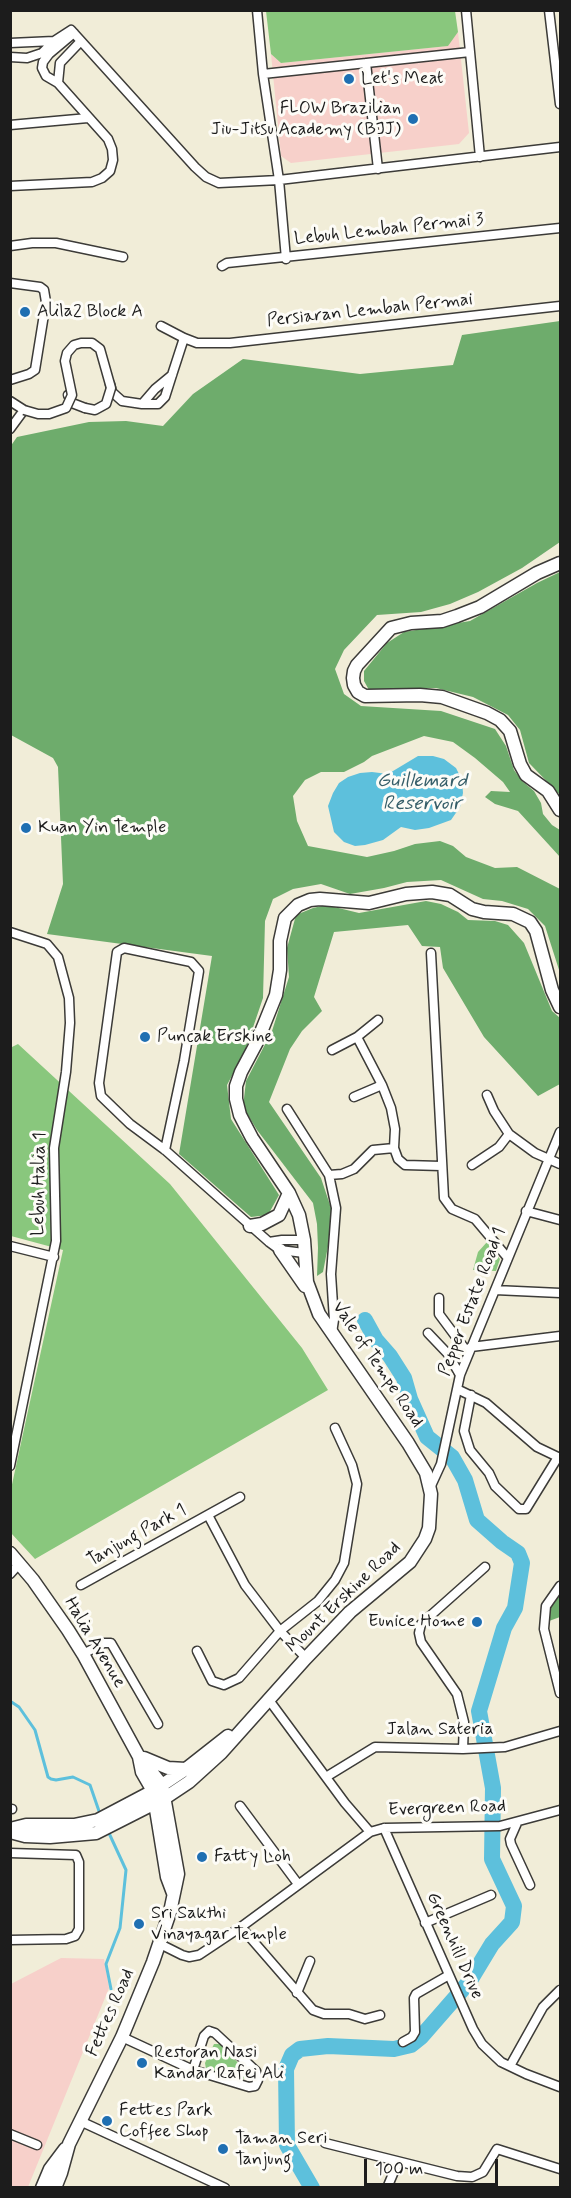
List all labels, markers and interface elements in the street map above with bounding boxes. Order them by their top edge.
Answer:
place label: Let's Meat [361,68,443,90]
marker: Let's Meat [342,72,356,86]
place label: FLOW Brazilian Jiu-Jitsu Academy (BJJ) [211,98,401,140]
marker: FLOW Brazilian Jiu-Jitsu Academy (BJJ) [406,112,420,126]
street label: Lebuh Lembah Permai 3 [293,209,485,251]
street label: Persiaran Lembah Permai [266,289,474,333]
place label: Alila2 Block A [37,301,143,323]
marker: Alila2 Block A [18,305,32,319]
water label: Guillemard Reservoir [377,770,467,817]
place label: Kuan Yin Temple [38,817,166,839]
marker: Kuan Yin Temple [19,821,33,835]
place label: Puncak Erskine [157,1026,273,1048]
marker: Puncak Erskine [138,1030,152,1044]
street label: Lebuh Halia 1 [28,1132,52,1236]
street label: Pepper Estate Road 1 [435,1225,511,1379]
street label: Vale of Tempe Road [327,1298,427,1432]
street label: Tanjung Park 1 [84,1500,190,1572]
street label: Mount Erskine Road [282,1538,406,1658]
street label: Halia Avenue [58,1594,130,1692]
place label: Eunice Home [368,1611,465,1633]
marker: Eunice Home [470,1615,484,1629]
street label: Jalan Sateria [386,1719,494,1741]
street label: Evergreen Road [388,1796,506,1822]
place label: Fatty Loh [214,1846,291,1868]
marker: Fatty Loh [195,1850,209,1864]
street label: Greenhill Drive [421,1889,487,2003]
place label: Sri Sakthi Vinayagar Temple [151,1903,287,1946]
marker: Sri Sakthi Vinayagar Temple [132,1917,146,1931]
street label: Fettes Road [82,1966,140,2060]
place label: Restoran Nasi Kandar Rafei Ali [154,2042,284,2084]
marker: Restoran Nasi Kandar Rafei Ali [135,2056,149,2070]
place label: Fettes Park Coffee Shop [119,2100,212,2142]
marker: Fettes Park Coffee Shop [100,2114,114,2128]
place label: Taman Seri Tanjung [235,2128,327,2170]
marker: Taman Seri Tanjung [216,2142,230,2156]
scale bar [367,2147,500,2185]
text: 100 m [375,2157,423,2181]

